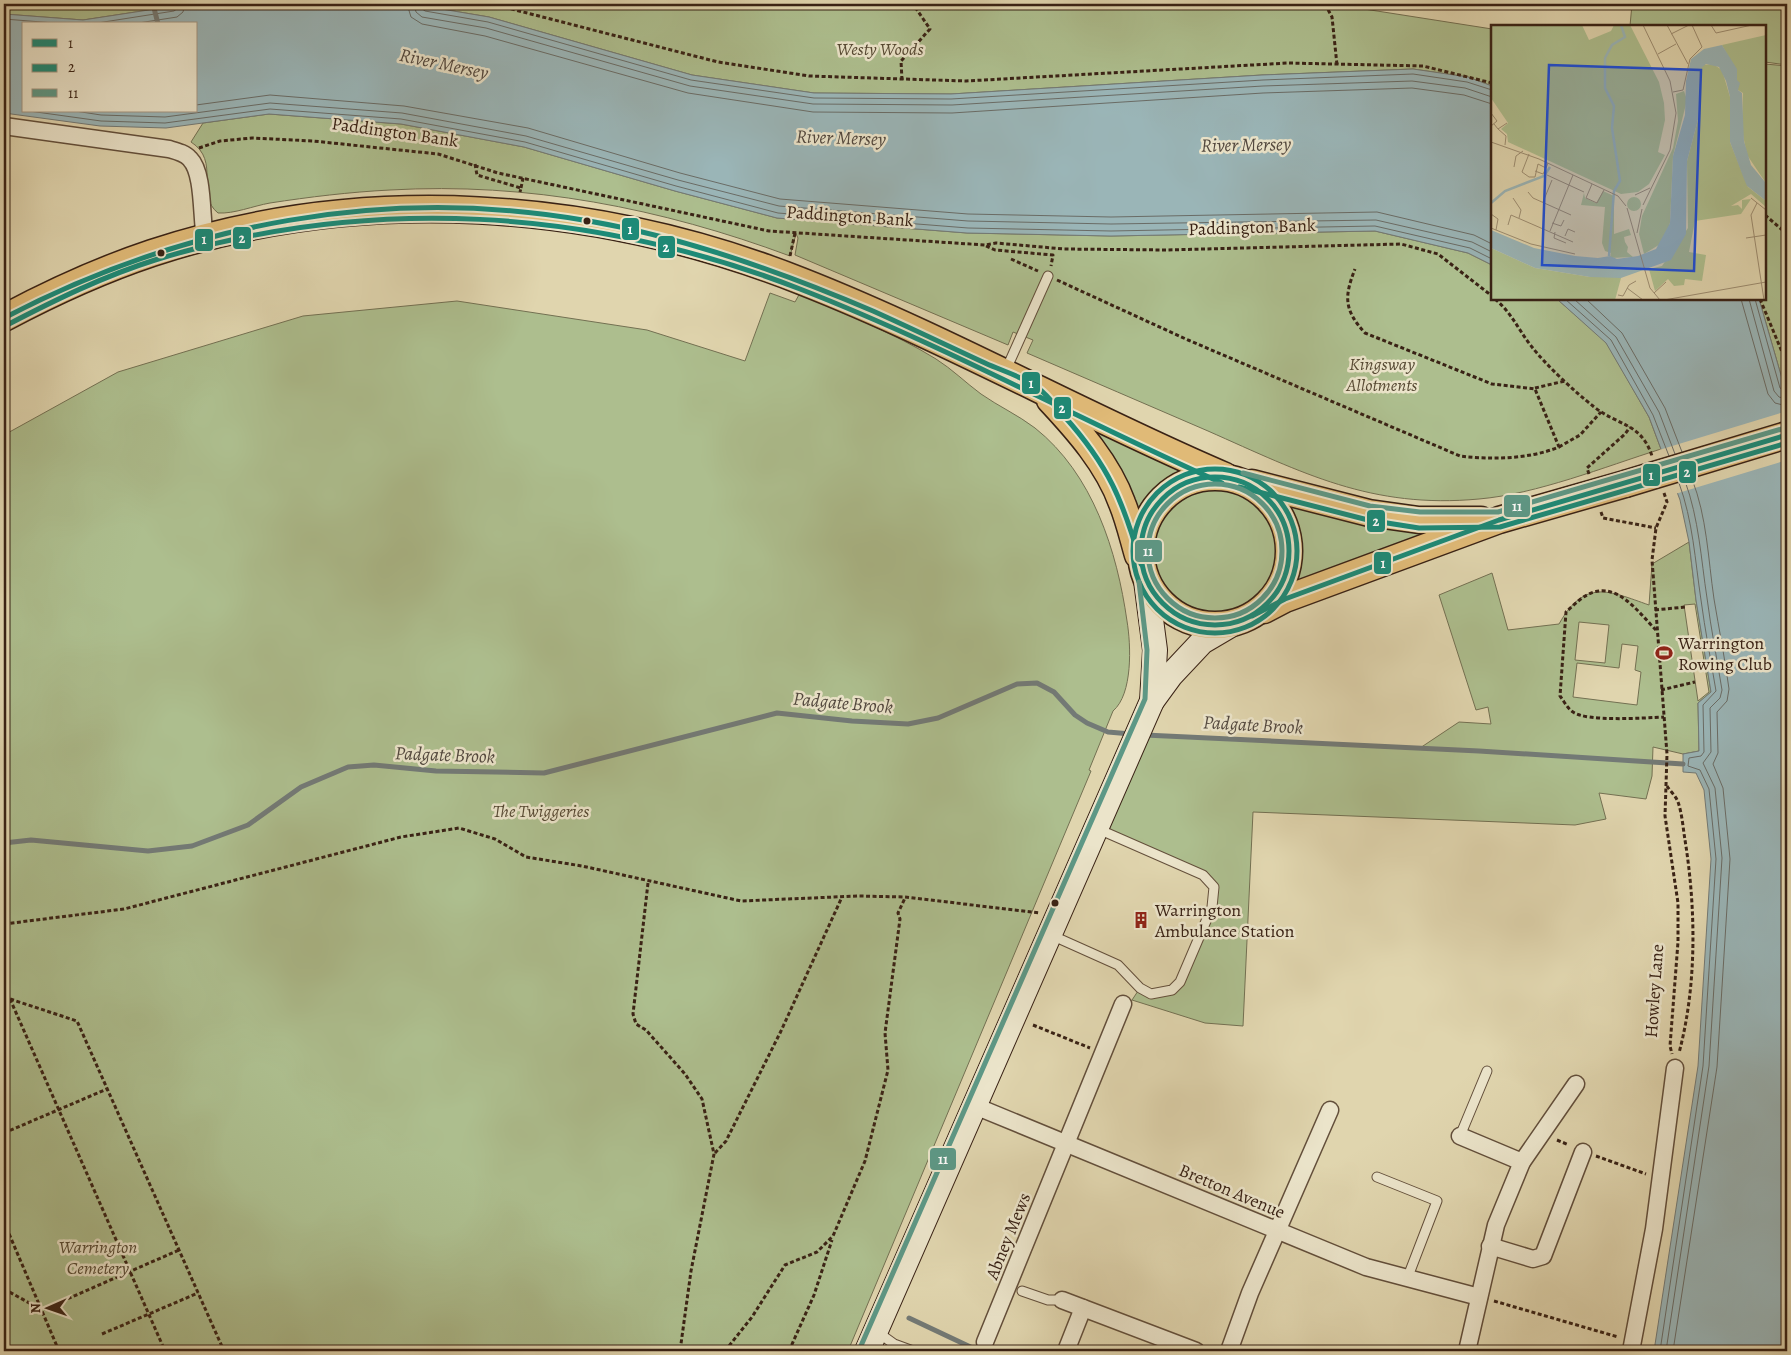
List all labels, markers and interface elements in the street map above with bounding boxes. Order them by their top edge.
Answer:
legend [22,22,198,112]
inset map [1491,25,1766,300]
text: 1 [68,33,73,53]
park label: Westy Woods [836,37,924,61]
water label: River Mersey [397,42,492,86]
text: 2 [68,57,75,77]
text: 11 [68,83,78,103]
street label: Paddington Bank [330,111,460,153]
water label: River Mersey [795,123,887,153]
water label: River Mersey [1201,131,1292,159]
street label: Paddington Bank [786,200,914,232]
street label: Paddington Bank [1188,213,1316,241]
unlabelled marker [582,216,592,226]
line badge: 1 [621,217,640,241]
text: 1 [627,220,633,239]
line badge: 2 [232,226,252,250]
line badge: 1 [194,228,214,252]
text: 2 [239,229,246,248]
text: 1 [201,230,207,249]
line badge: 2 [657,235,676,259]
text: 2 [663,238,670,257]
unlabelled marker [156,248,166,258]
park label: Kingsway Allotments [1346,352,1417,397]
line badge: 1 [1021,371,1041,395]
text: 1 [1028,374,1034,393]
line badge: 2 [1053,396,1072,420]
text: 2 [1059,399,1066,418]
line badge: 2 [1678,460,1697,484]
line badge: 1 [1642,463,1661,487]
text: 2 [1684,463,1691,482]
text: 1 [1648,466,1654,485]
line badge: 11 [1503,494,1531,518]
text: 11 [1512,497,1522,516]
line badge: 2 [1366,509,1386,533]
text: 2 [1373,512,1380,531]
line badge: 11 [1134,539,1163,563]
text: 11 [1143,542,1153,561]
line badge: 1 [1373,551,1392,575]
text: 1 [1380,554,1386,573]
place label: Warrington Rowing Club [1677,631,1772,676]
sports icon: Warrington Rowing Club [1654,643,1674,663]
water label: Padgate Brook [792,686,894,720]
water label: Padgate Brook [1202,709,1304,741]
water label: Padgate Brook [395,740,495,770]
park label: The Twiggeries [493,799,589,823]
unlabelled marker [1050,898,1060,908]
place label: Warrington Ambulance Station [1154,898,1294,943]
building icon: Warrington Ambulance Station [1131,910,1151,930]
street label: Howley Lane [1639,943,1669,1039]
line badge: 11 [929,1147,957,1171]
text: 11 [938,1150,948,1169]
street label: Bretton Avenue [1175,1158,1289,1224]
street label: Abney Mews [979,1189,1036,1284]
park label: Warrington Cemetery [59,1235,137,1280]
north arrow [22,1282,72,1332]
text: N [26,1303,45,1314]

